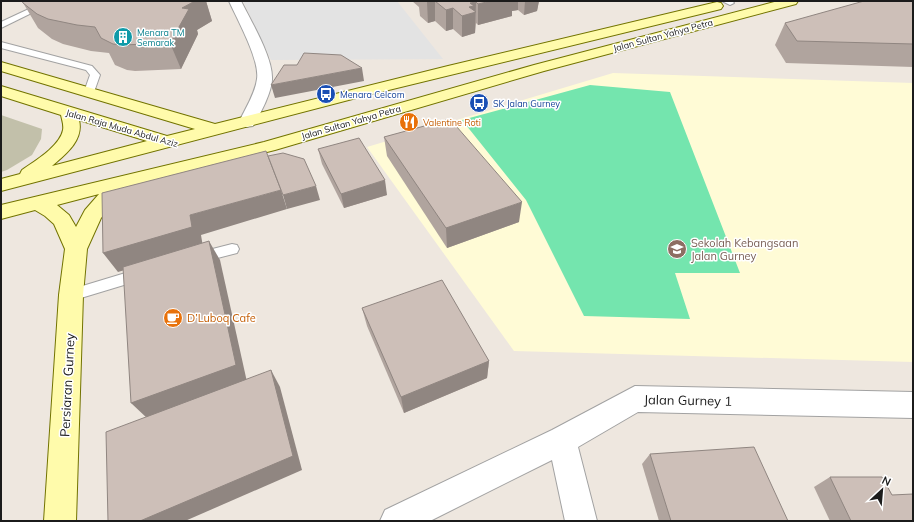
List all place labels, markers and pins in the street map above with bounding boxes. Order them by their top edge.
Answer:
building icon: Menara TM Semarak [112,26,134,48]
place label: Menara TM Semarak [137,27,184,48]
bus stop icon: Menara Celcom [315,83,337,105]
place label: Menara Celcom [340,89,405,100]
bus stop icon: SK Jalan Gurney [468,92,490,114]
place label: SK Jalan Gurney [493,98,560,110]
restaurant icon: Valentine Roti [398,111,420,133]
place label: Valentine Roti [423,117,481,128]
place label: Sekolah Kebangsaan Jalan Gurney [691,236,798,263]
school or university icon: Sekolah Kebangsaan Jalan Gurney [666,238,688,260]
cafe icon: D’Luboq Cafe [162,307,184,329]
place label: D’Luboq Cafe [187,311,256,325]

